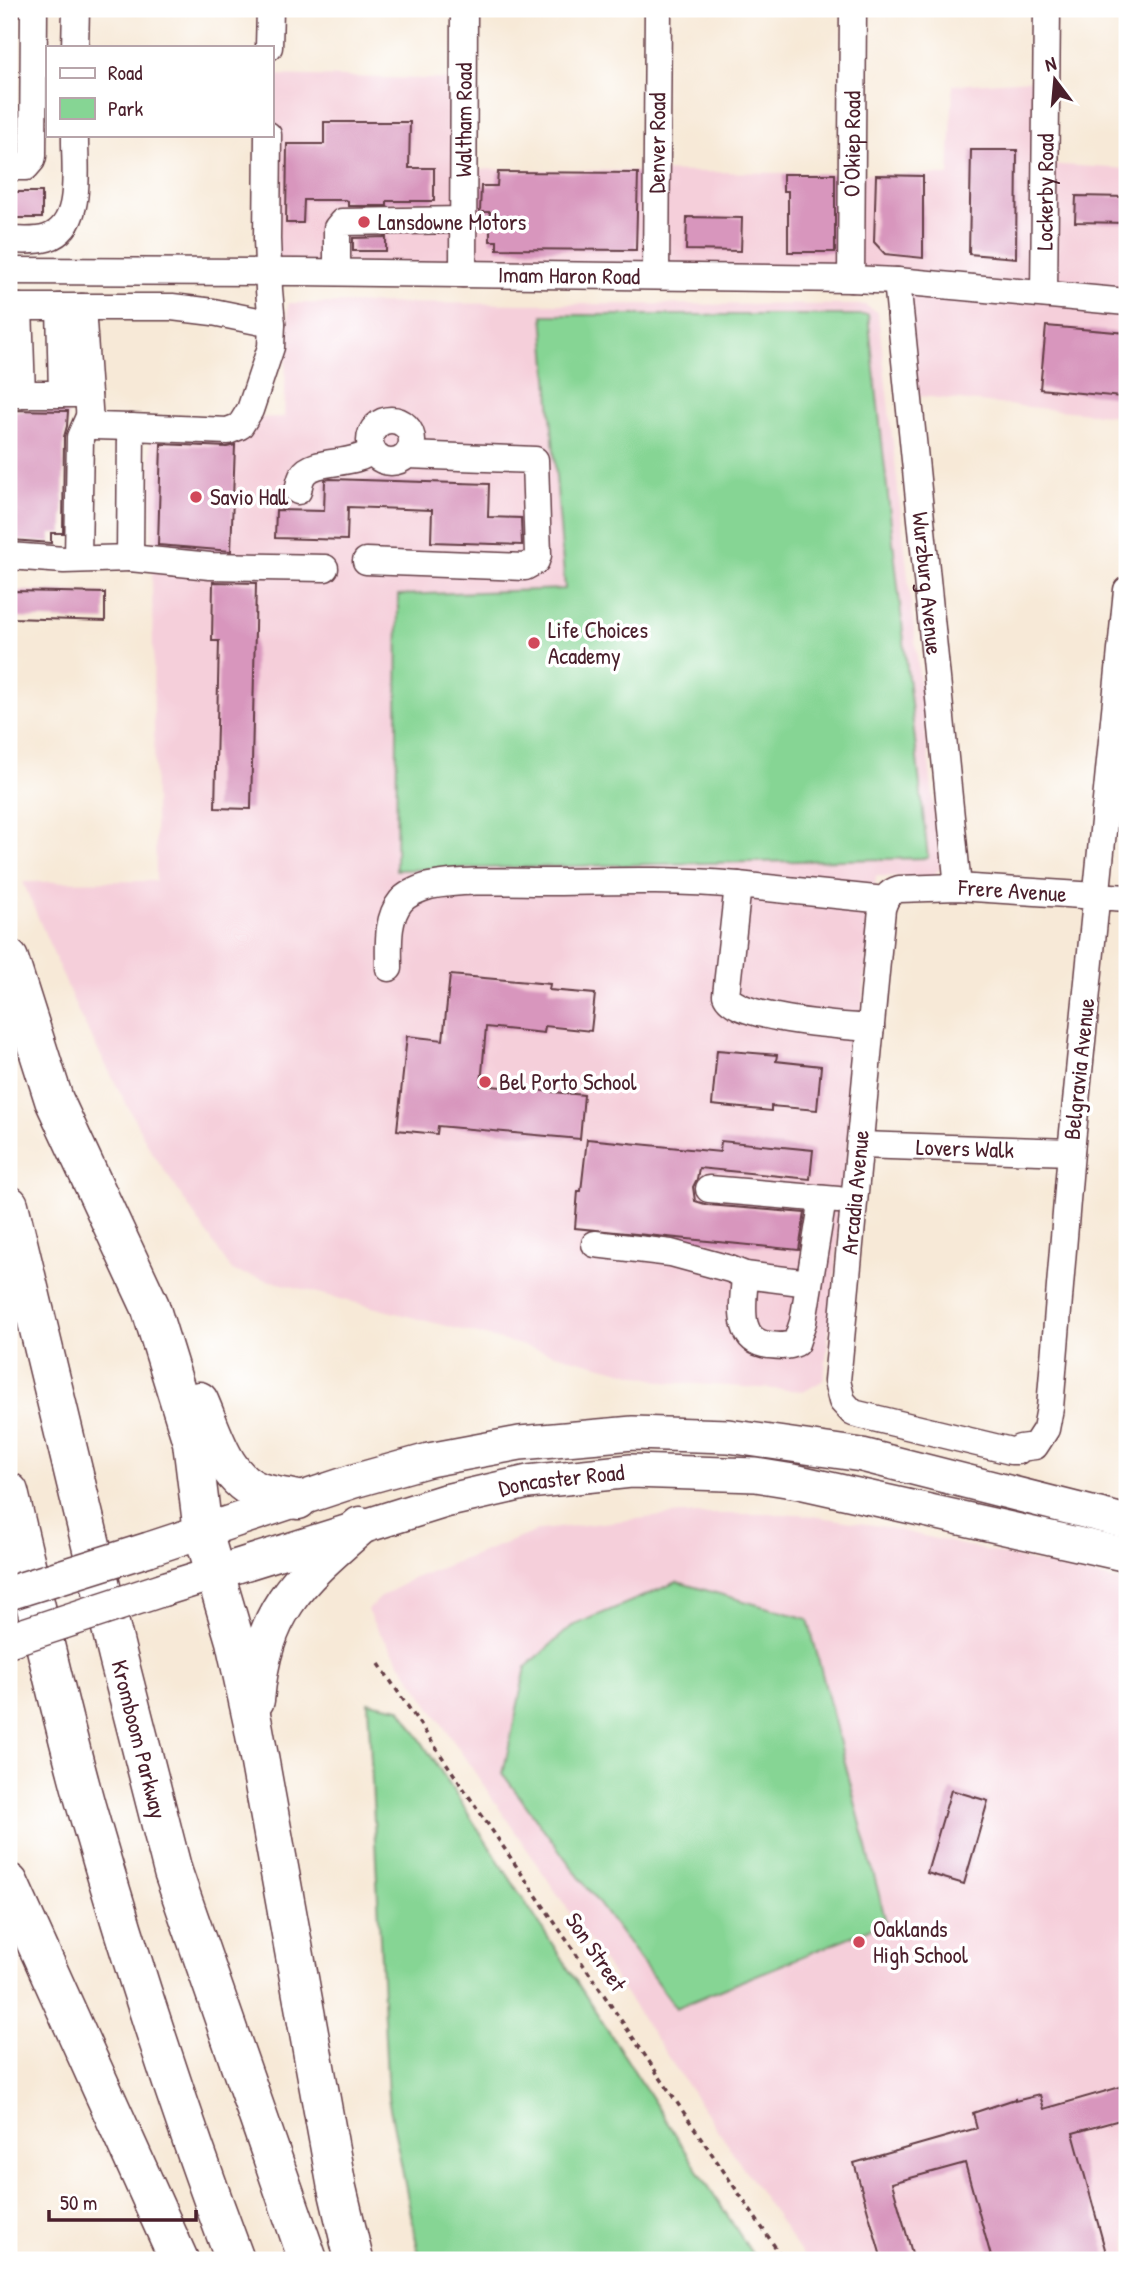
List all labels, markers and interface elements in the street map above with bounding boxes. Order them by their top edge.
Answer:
legend [46,46,273,136]
north arrow [1020,46,1090,116]
text: N [1042,50,1059,78]
text: Road [108,58,142,87]
street label: Waltham Road [447,63,479,177]
street label: O'Okiep Road [836,91,867,197]
street label: Denver Road [641,92,672,193]
text: Park [108,94,143,123]
street label: Lockerby Road [1028,134,1061,250]
place label: Lansdowne Motors [378,206,527,237]
marker: Lansdowne Motors [356,214,372,230]
street label: Imam Haron Road [498,259,640,291]
place label: Savio Hall [210,481,289,512]
marker: Savio Hall [188,489,204,505]
street label: Wurzburg Avenue [905,510,951,656]
place label: Life Choices Academy [548,614,648,671]
marker: Life Choices Academy [526,635,542,651]
street label: Frere Avenue [957,871,1068,909]
street label: Belgravia Avenue [1056,997,1101,1141]
place label: Bel Porto School [499,1066,638,1097]
marker: Bel Porto School [477,1074,493,1090]
street label: Arcadia Avenue [833,1129,876,1256]
street label: Lovers Walk [915,1131,1015,1165]
street label: Doncaster Road [495,1456,626,1503]
street label: Kromboom Parkway [104,1657,175,1822]
street label: Son Street [559,1906,635,1998]
place label: Oaklands High School [873,1913,969,1970]
marker: Oaklands High School [851,1934,867,1950]
scale bar [49,2178,196,2222]
text: 50 m [60,2188,97,2217]

